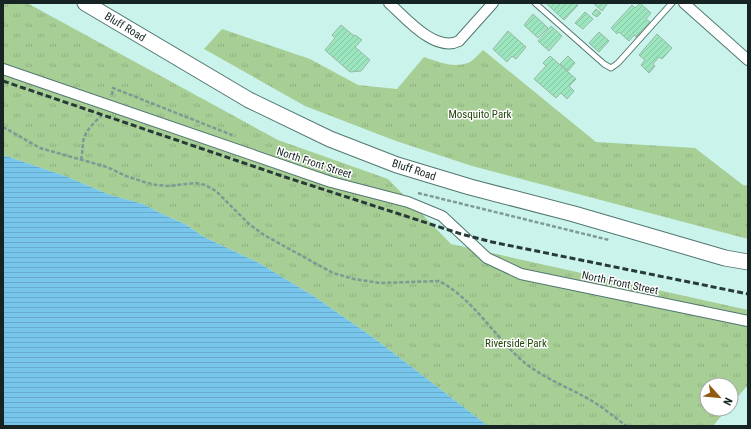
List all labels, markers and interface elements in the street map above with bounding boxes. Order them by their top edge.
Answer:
street label: Bluff Road [102,10,148,44]
park label: Mosquito Park [448,108,512,121]
street label: North Front Street [275,145,353,181]
street label: Bluff Road [390,157,438,183]
street label: North Front Street [581,269,659,297]
park label: Riverside Park [485,337,547,350]
north arrow [699,377,739,417]
text: N [720,395,735,407]

